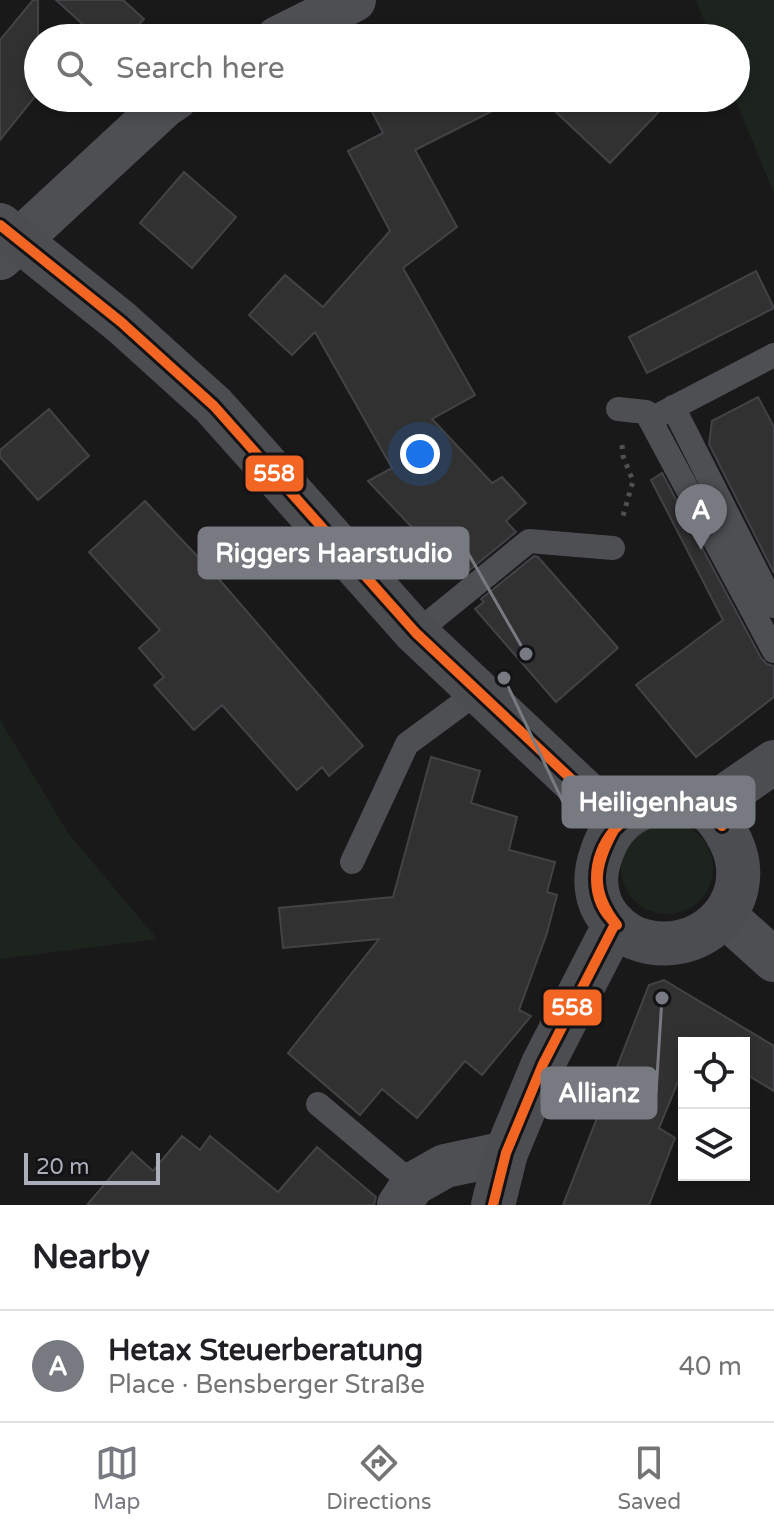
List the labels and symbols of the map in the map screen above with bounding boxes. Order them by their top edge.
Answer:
your location [400,434,440,474]
line badge: 558 [244,454,305,493]
text: 558 [253,461,295,487]
pin: A [675,484,727,550]
callout: Riggers Haarstudio [199,528,468,578]
text: Riggers Haarstudio [215,538,453,569]
callout: Heiligenhaus [563,777,754,827]
text: Heiligenhaus [578,787,738,818]
line badge: 558 [542,988,603,1027]
text: 558 [551,995,593,1021]
callout: Allianz [542,1068,656,1118]
text: Allianz [558,1078,640,1109]
scale bar [24,1149,160,1185]

